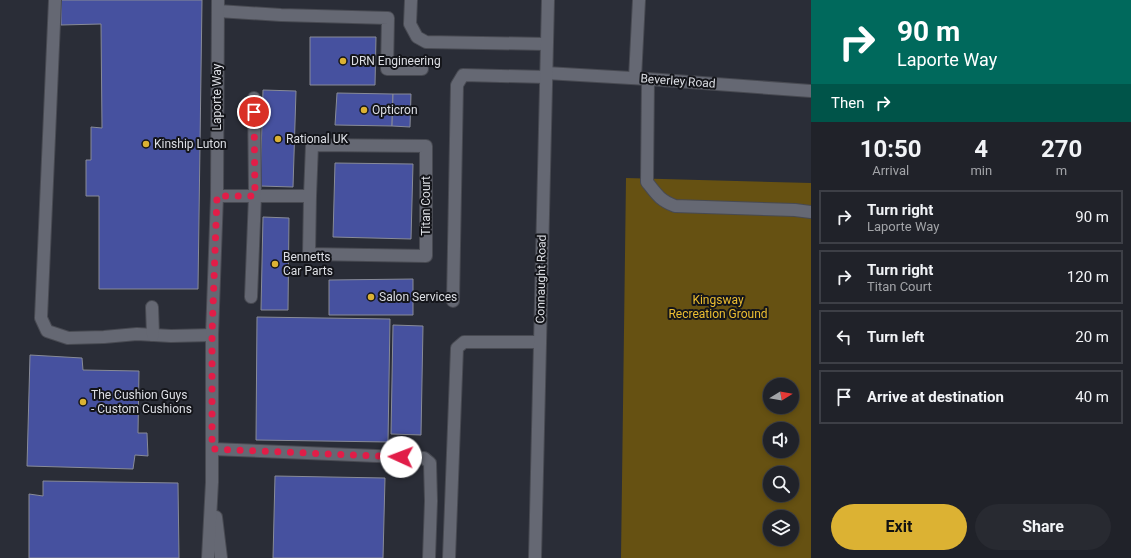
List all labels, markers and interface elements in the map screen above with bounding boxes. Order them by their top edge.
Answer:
text: 90 m [897,15,960,48]
icon: right [831,16,883,68]
text: Laporte Way [897,49,997,70]
place label: DRN Engineering [351,54,441,68]
marker: DRN Engineering [338,56,348,66]
street label: Laporte Way [210,63,224,130]
street label: Beverley Road [640,71,716,91]
icon: right [872,92,894,114]
text: Then [831,94,864,112]
pin [237,95,271,129]
icon: arrive [243,101,265,123]
place label: Opticron [372,103,418,117]
marker: Opticron [359,105,369,115]
place label: Rational UK [286,132,348,146]
marker: Rational UK [273,134,283,144]
text: 10:50 [860,135,922,163]
text: 4 [974,135,988,163]
text: 270 [1041,135,1082,163]
place label: Kinship Luton [154,137,227,151]
marker: Kinship Luton [141,139,151,149]
text: Arrival [872,163,909,178]
text: min [970,163,992,178]
text: m [1056,163,1067,178]
street label: Titan Court [419,176,433,236]
text: Turn right [867,201,933,219]
icon: right [833,206,855,228]
text: 90 m [1075,208,1109,226]
text: Laporte Way [867,219,939,234]
street label: Connaught Road [533,234,549,324]
place label: Bennetts Car Parts [283,250,333,278]
marker: Bennetts Car Parts [270,259,280,269]
text: Turn right [867,261,933,279]
icon: right [833,266,855,288]
text: 120 m [1067,268,1109,286]
text: Titan Court [867,279,932,294]
place label: Salon Services [379,290,457,304]
marker: Salon Services [366,292,376,302]
park label: Kingsway Recreation Ground [668,293,768,321]
icon: left [833,326,855,348]
text: Turn left [867,328,924,346]
text: 20 m [1075,328,1109,346]
north arrow [763,378,799,414]
map controls [763,378,799,546]
icon: arrive [833,386,855,408]
place label: The Cushion Guys - Custom Cushions [91,388,192,416]
text: Arrive at destination [867,388,1004,406]
text: 40 m [1075,388,1109,406]
marker: The Cushion Guys - Custom Cushions [78,397,88,407]
button: sound [763,422,799,458]
position arrow [380,436,422,478]
button: search [763,466,799,502]
button: Exit [831,504,967,550]
button: Share [975,504,1111,550]
button: layers [763,510,799,546]

